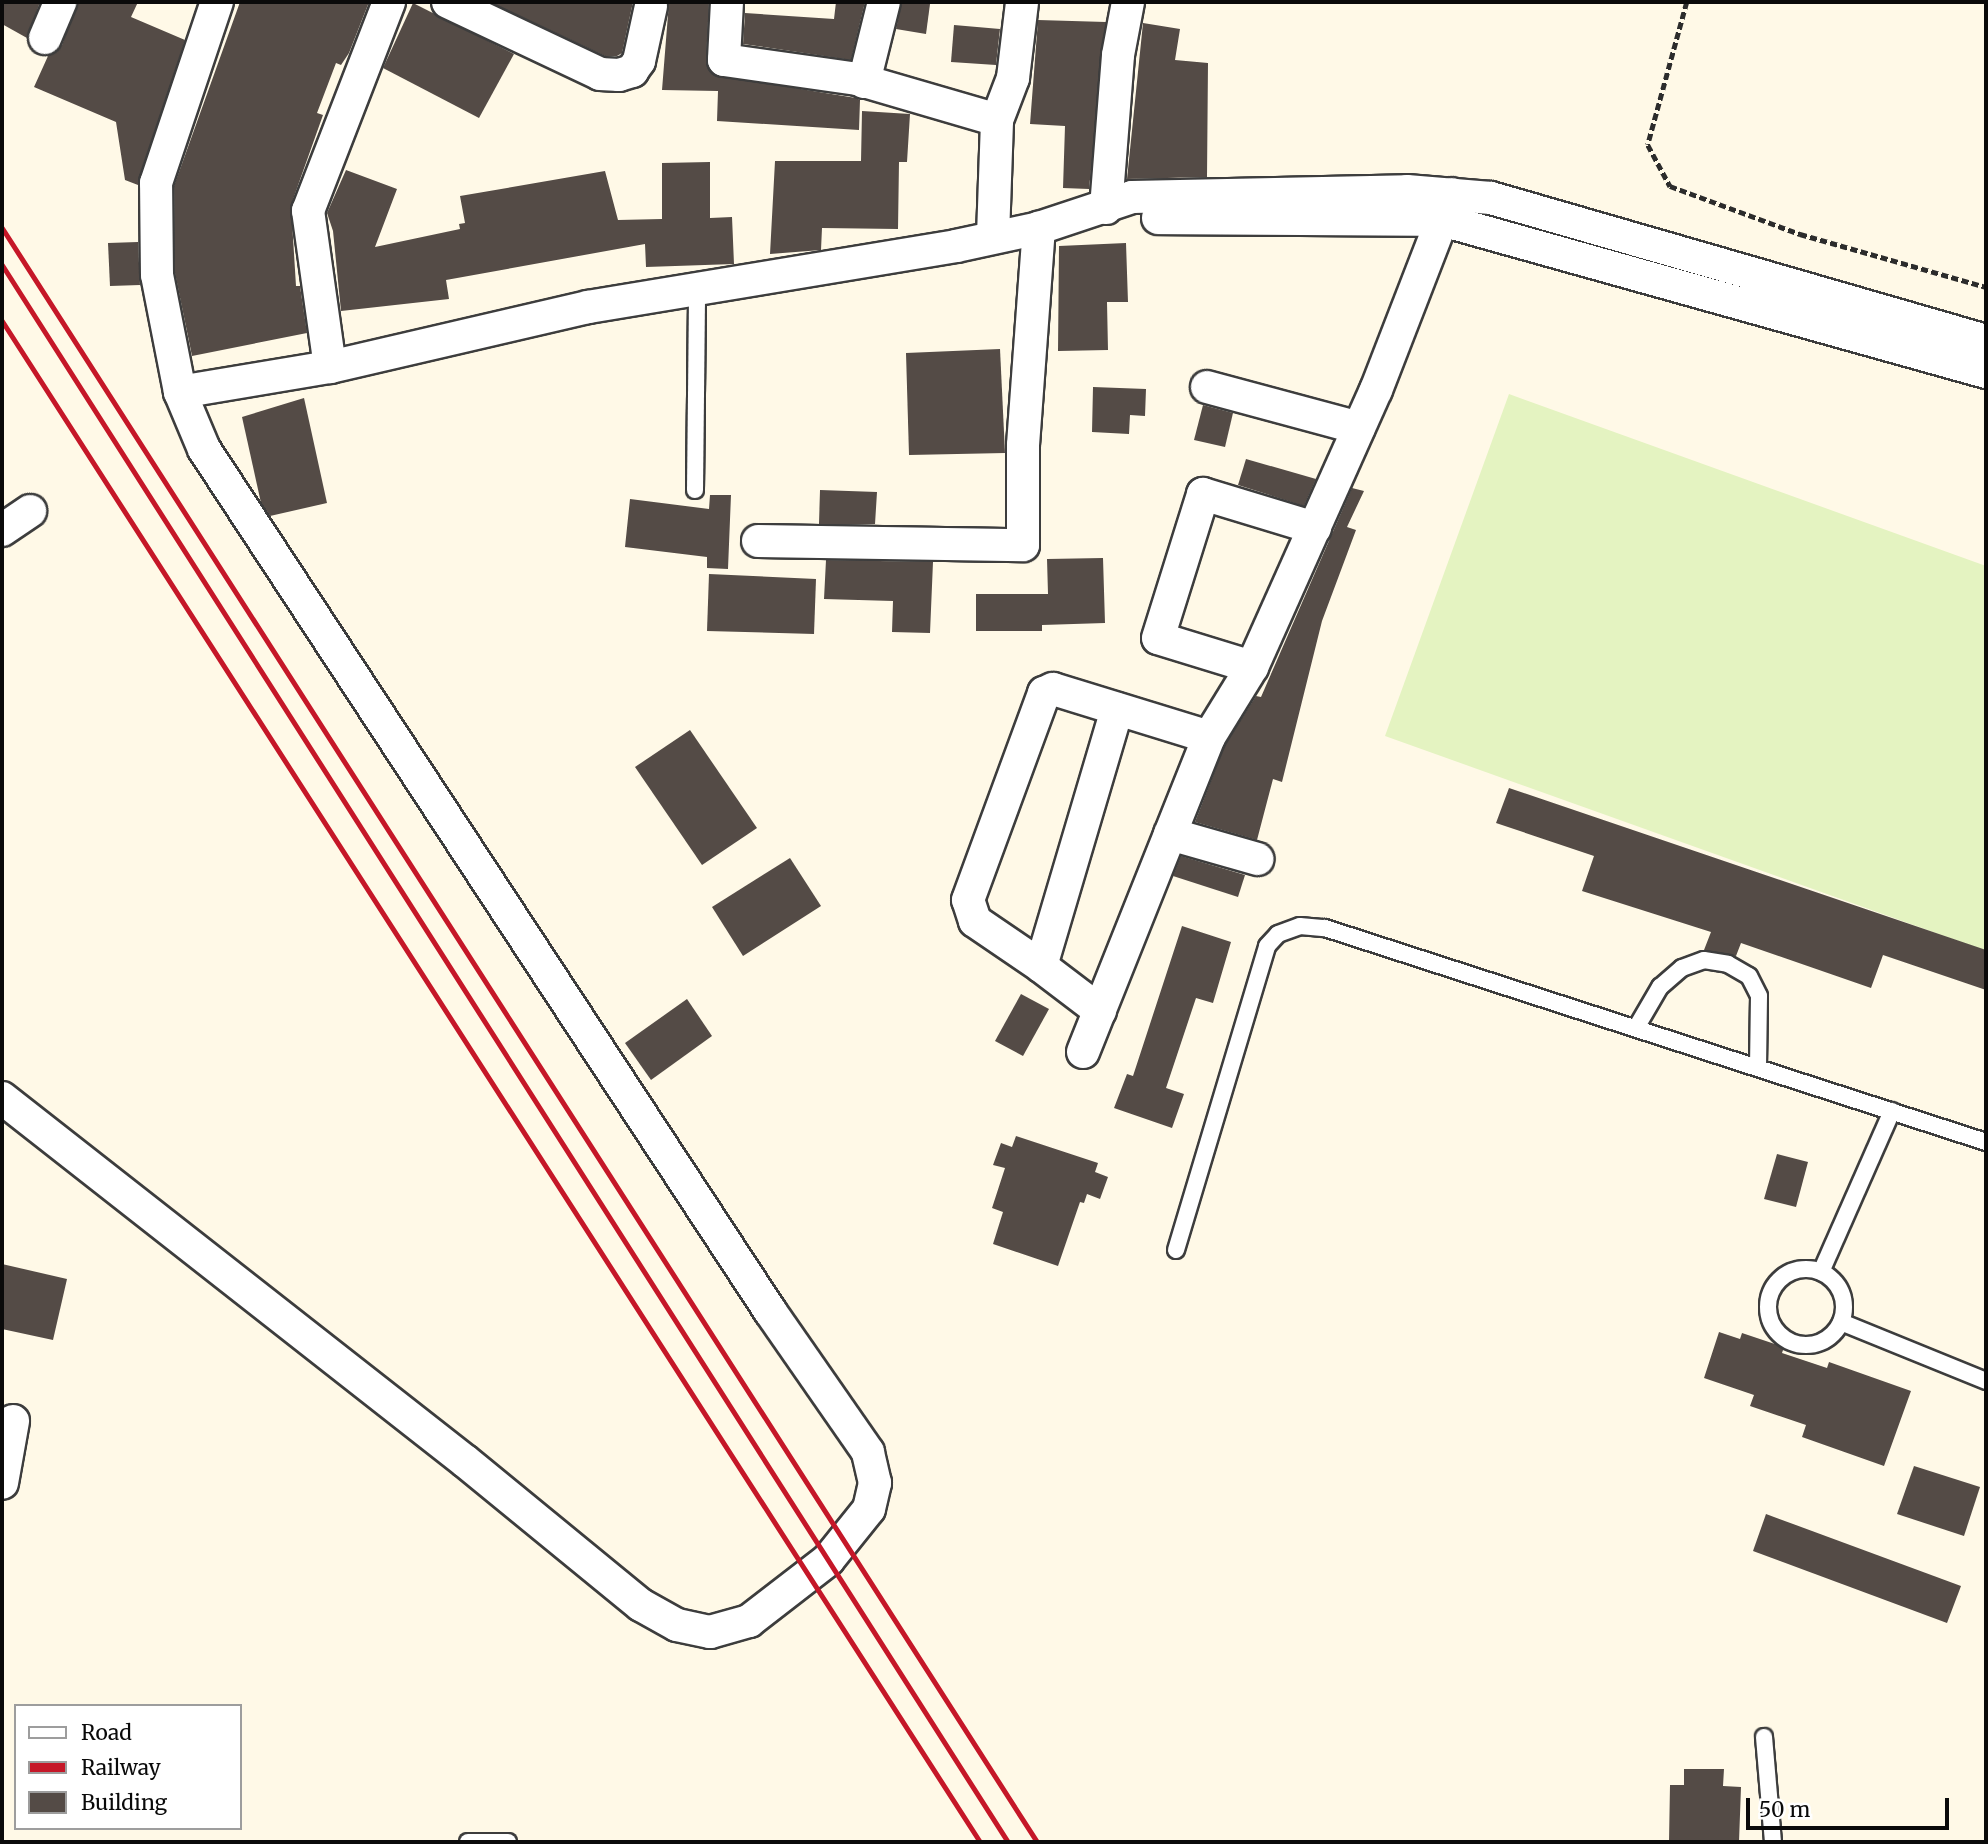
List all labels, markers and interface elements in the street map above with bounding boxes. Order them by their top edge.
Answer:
legend [14,1704,242,1830]
text: Road [81,1719,132,1746]
text: Railway [81,1754,161,1781]
scale bar [1750,1784,1953,1828]
text: Building [81,1789,167,1816]
text: 50 m [1759,1796,1810,1823]

